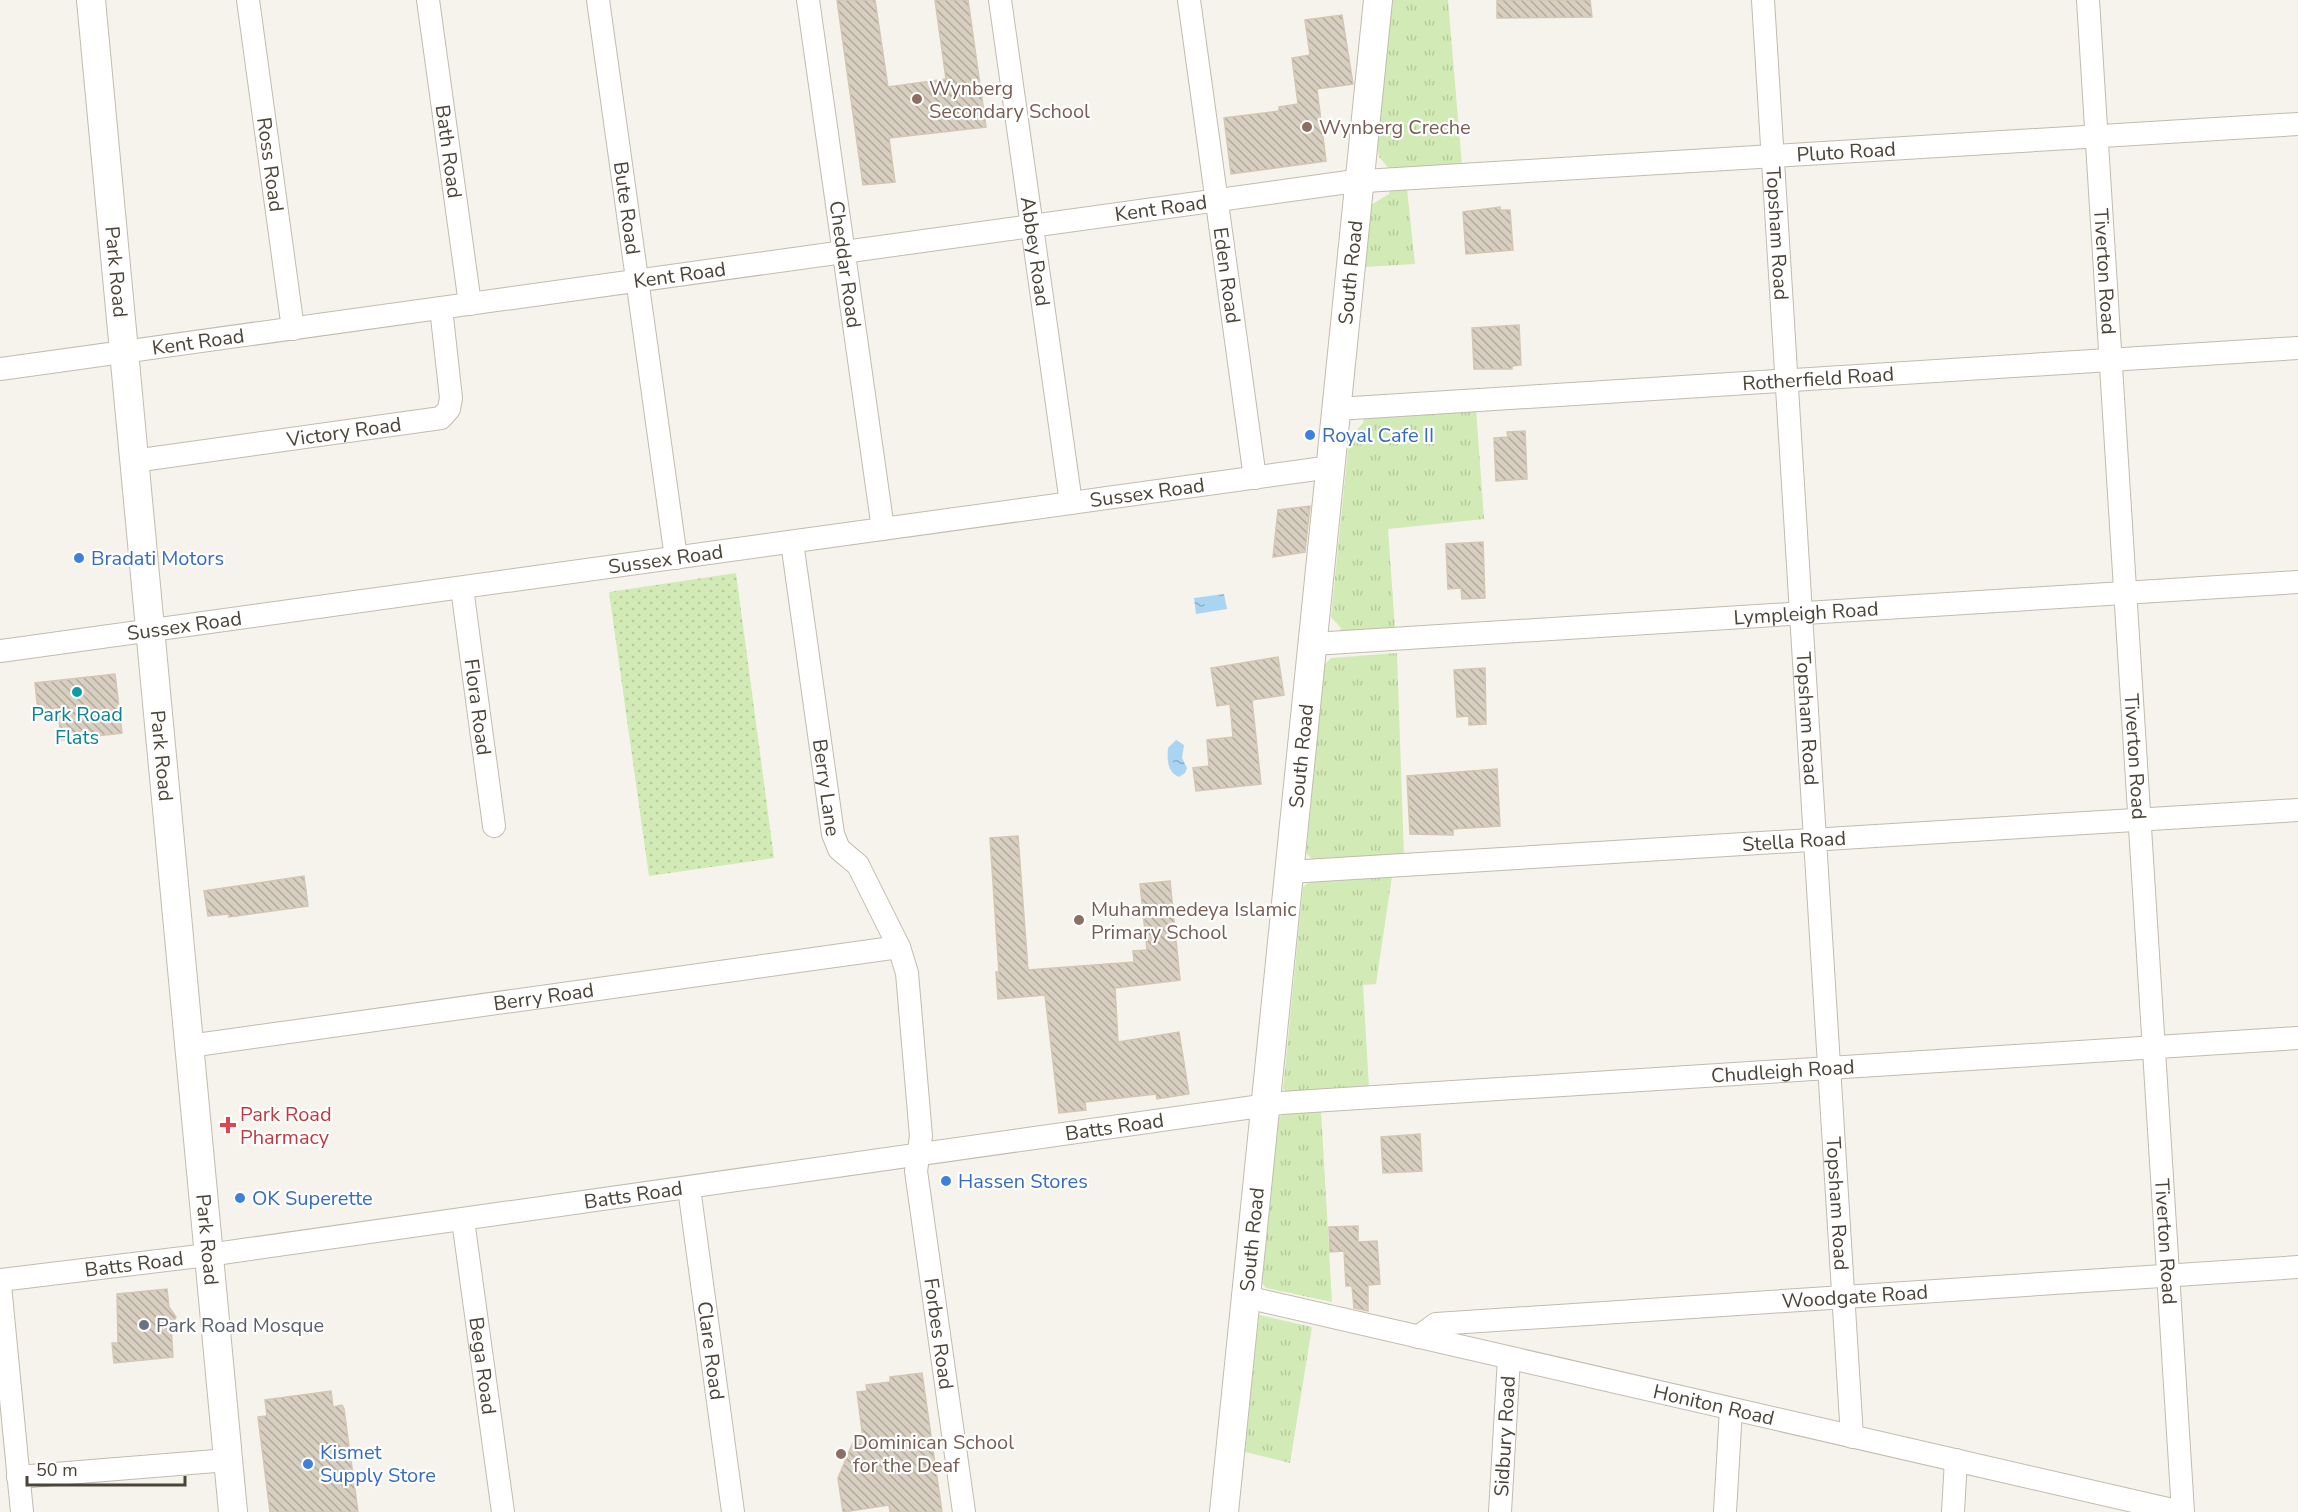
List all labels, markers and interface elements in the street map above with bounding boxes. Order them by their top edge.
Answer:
place label: Wynberg Secondary School [929,75,1090,125]
marker: Wynberg Secondary School [910,92,924,106]
street label: Bath Road [429,103,469,200]
place label: Wynberg Creche [1319,114,1471,141]
street label: Ross Road [251,115,290,213]
marker: Wynberg Creche [1300,120,1314,134]
street label: Pluto Road [1796,135,1897,168]
street label: Bute Road [607,160,647,256]
street label: Topsham Road [1760,166,1795,301]
street label: Kent Road [1113,188,1209,228]
street label: Abbey Road [1014,195,1057,308]
street label: Cheddar Road [823,199,868,330]
street label: Tiverton Road [2088,208,2122,335]
street label: South Road [1332,219,1369,326]
street label: Park Road [99,225,134,319]
street label: Eden Road [1207,226,1247,325]
street label: Kent Road [632,255,727,294]
street label: Kent Road [150,322,246,361]
street label: Rotherfield Road [1741,360,1895,397]
street label: Victory Road [284,410,403,453]
place label: Royal Cafe II [1322,422,1434,449]
marker: Royal Cafe II [1303,428,1317,442]
street label: Sussex Road [1088,471,1206,514]
street label: Sussex Road [607,538,725,580]
place label: Bradati Motors [91,545,224,572]
marker: Bradati Motors [72,551,86,565]
street label: Lympleigh Road [1733,595,1879,631]
street label: Sussex Road [125,604,243,647]
street label: Topsham Road [1790,651,1825,786]
street label: Flora Road [458,657,498,757]
marker: Park Road Flats [70,685,84,699]
street label: Tiverton Road [2118,693,2153,820]
place label: Park Road Flats [31,701,123,751]
street label: South Road [1282,702,1320,809]
street label: Park Road [144,709,180,803]
street label: Berry Lane [806,737,847,838]
street label: Stella Road [1741,824,1847,858]
place label: Muhammedeya Islamic Primary School [1091,896,1296,946]
marker: Muhammedeya Islamic Primary School [1072,913,1086,927]
street label: Berry Road [492,976,595,1017]
street label: Chudleigh Road [1710,1053,1855,1089]
place label: Park Road Pharmacy [240,1101,332,1151]
street label: Batts Road [1063,1106,1165,1147]
marker: Park Road Pharmacy [221,1118,235,1132]
street label: Topsham Road [1820,1136,1855,1271]
place label: Hassen Stores [958,1168,1088,1195]
street label: Batts Road [582,1174,684,1215]
marker: Hassen Stores [939,1174,953,1188]
street label: Tiverton Road [2149,1178,2183,1305]
place label: OK Superette [252,1185,373,1212]
street label: South Road [1233,1186,1271,1293]
marker: OK Superette [233,1191,247,1205]
street label: Park Road [190,1193,225,1286]
street label: Batts Road [83,1245,185,1283]
street label: Forbes Road [918,1276,960,1391]
street label: Woodgate Road [1781,1278,1929,1315]
street label: Clare Road [691,1299,731,1402]
place label: Park Road Mosque [156,1312,324,1339]
street label: Bega Road [463,1315,503,1416]
marker: Park Road Mosque [137,1318,151,1332]
street label: Sidbury Road [1487,1375,1521,1497]
street label: Honiton Road [1651,1378,1777,1432]
place label: Dominican School for the Deaf [853,1429,1014,1479]
place label: Kismet Supply Store [320,1439,436,1489]
marker: Dominican School for the Deaf [834,1447,848,1461]
scale bar [27,1449,184,1487]
marker: Kismet Supply Store [301,1457,315,1471]
text: 50 m [36,1458,78,1482]

